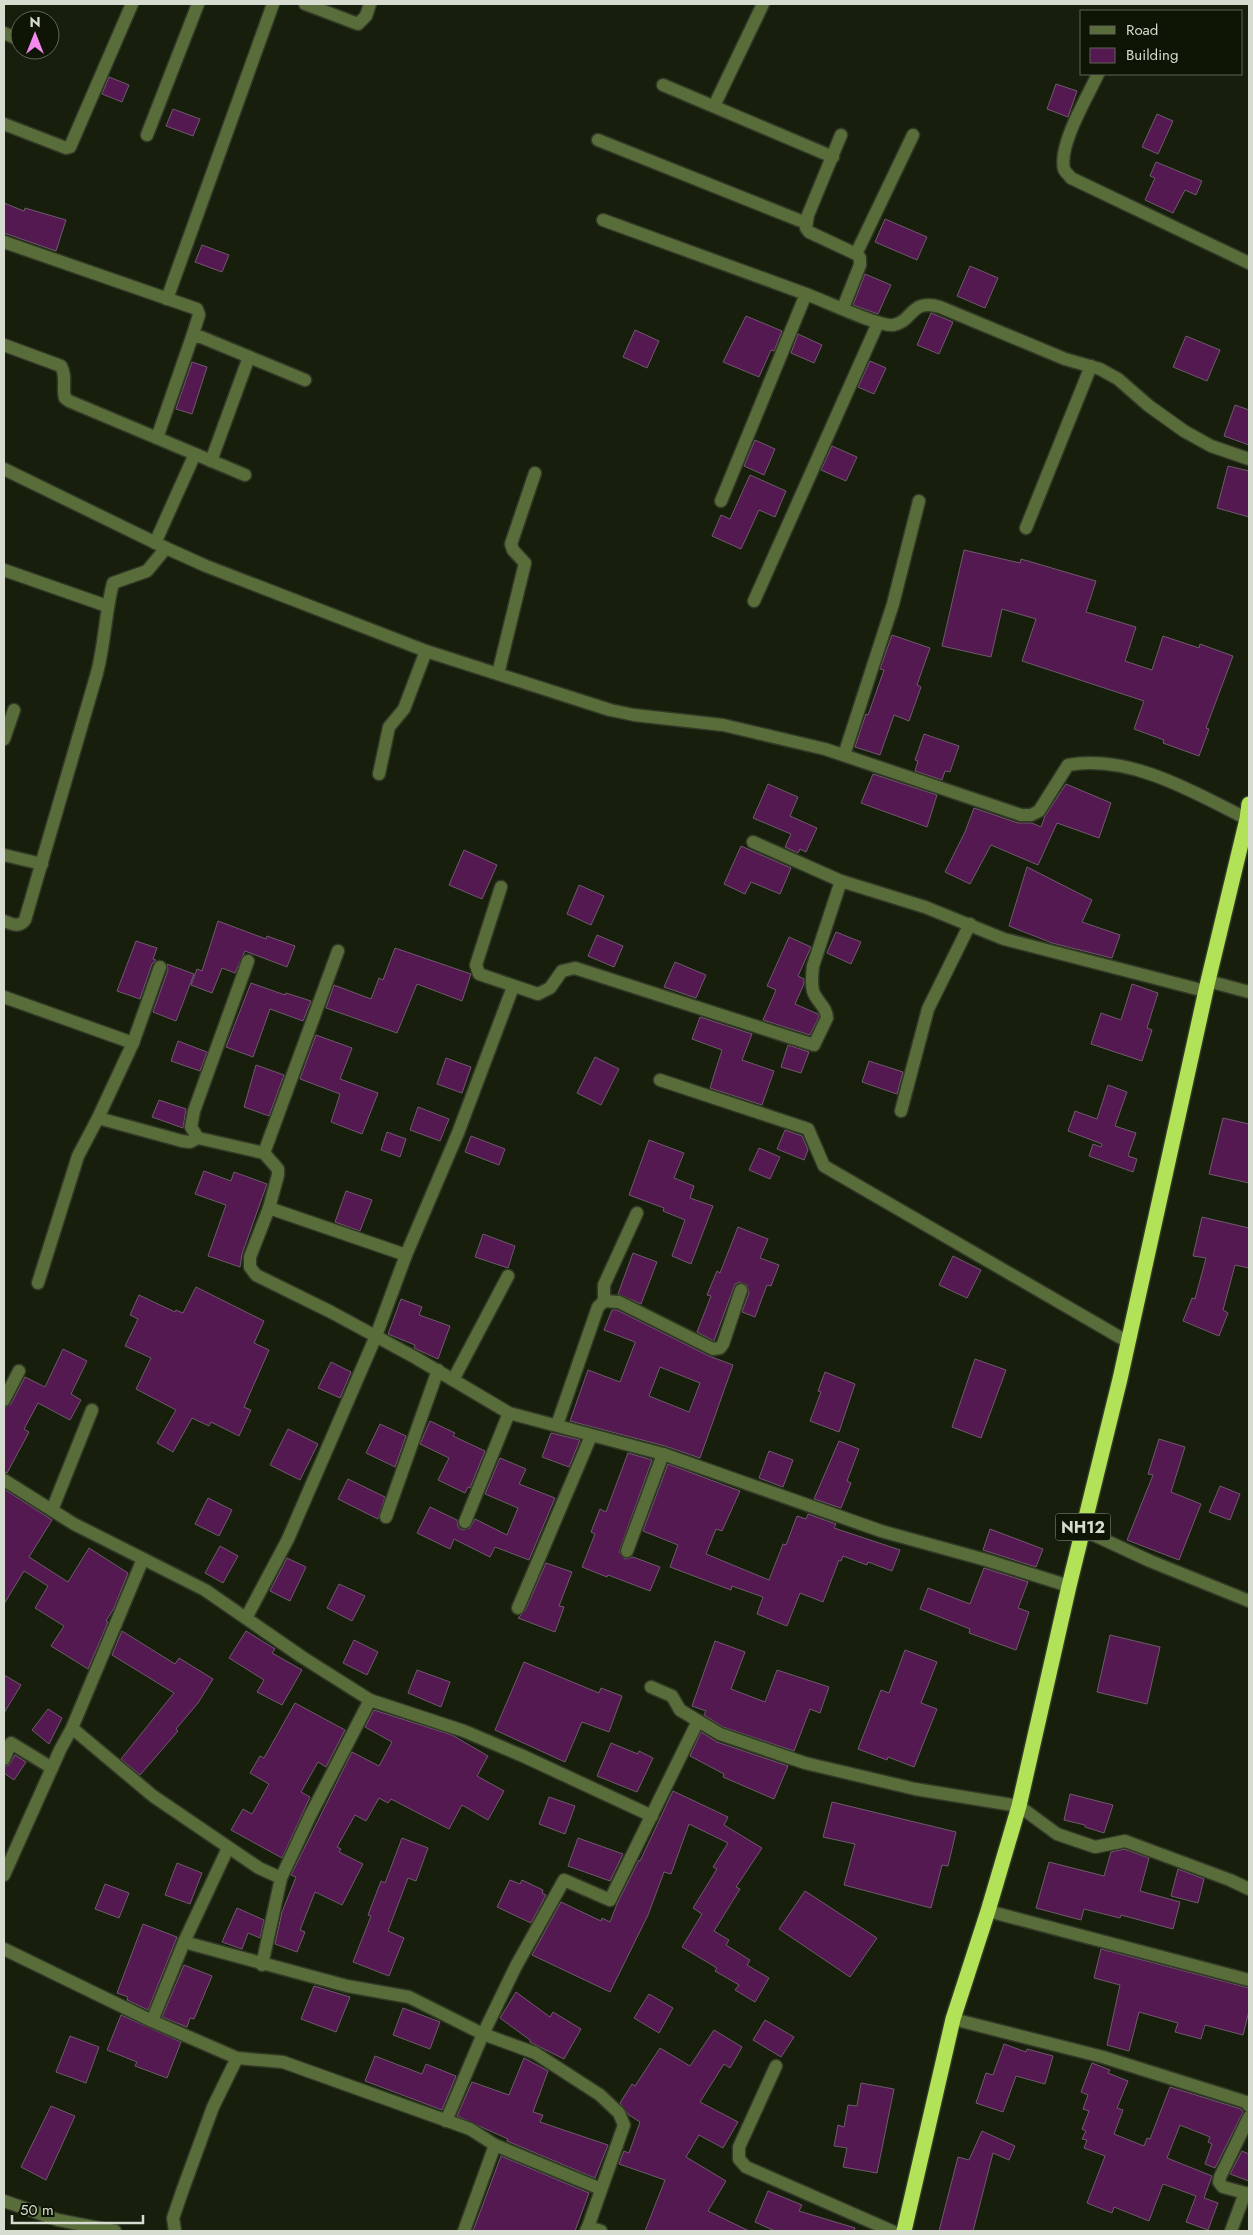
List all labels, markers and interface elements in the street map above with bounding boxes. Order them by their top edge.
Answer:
north arrow [10,10,60,60]
legend [1080,10,1243,75]
text: N [29,12,41,32]
text: Road [1126,19,1158,41]
text: Building [1126,44,1178,66]
road number: NH12 [1056,1514,1110,1540]
scale bar [12,2192,144,2224]
text: 50 m [20,2199,54,2221]

